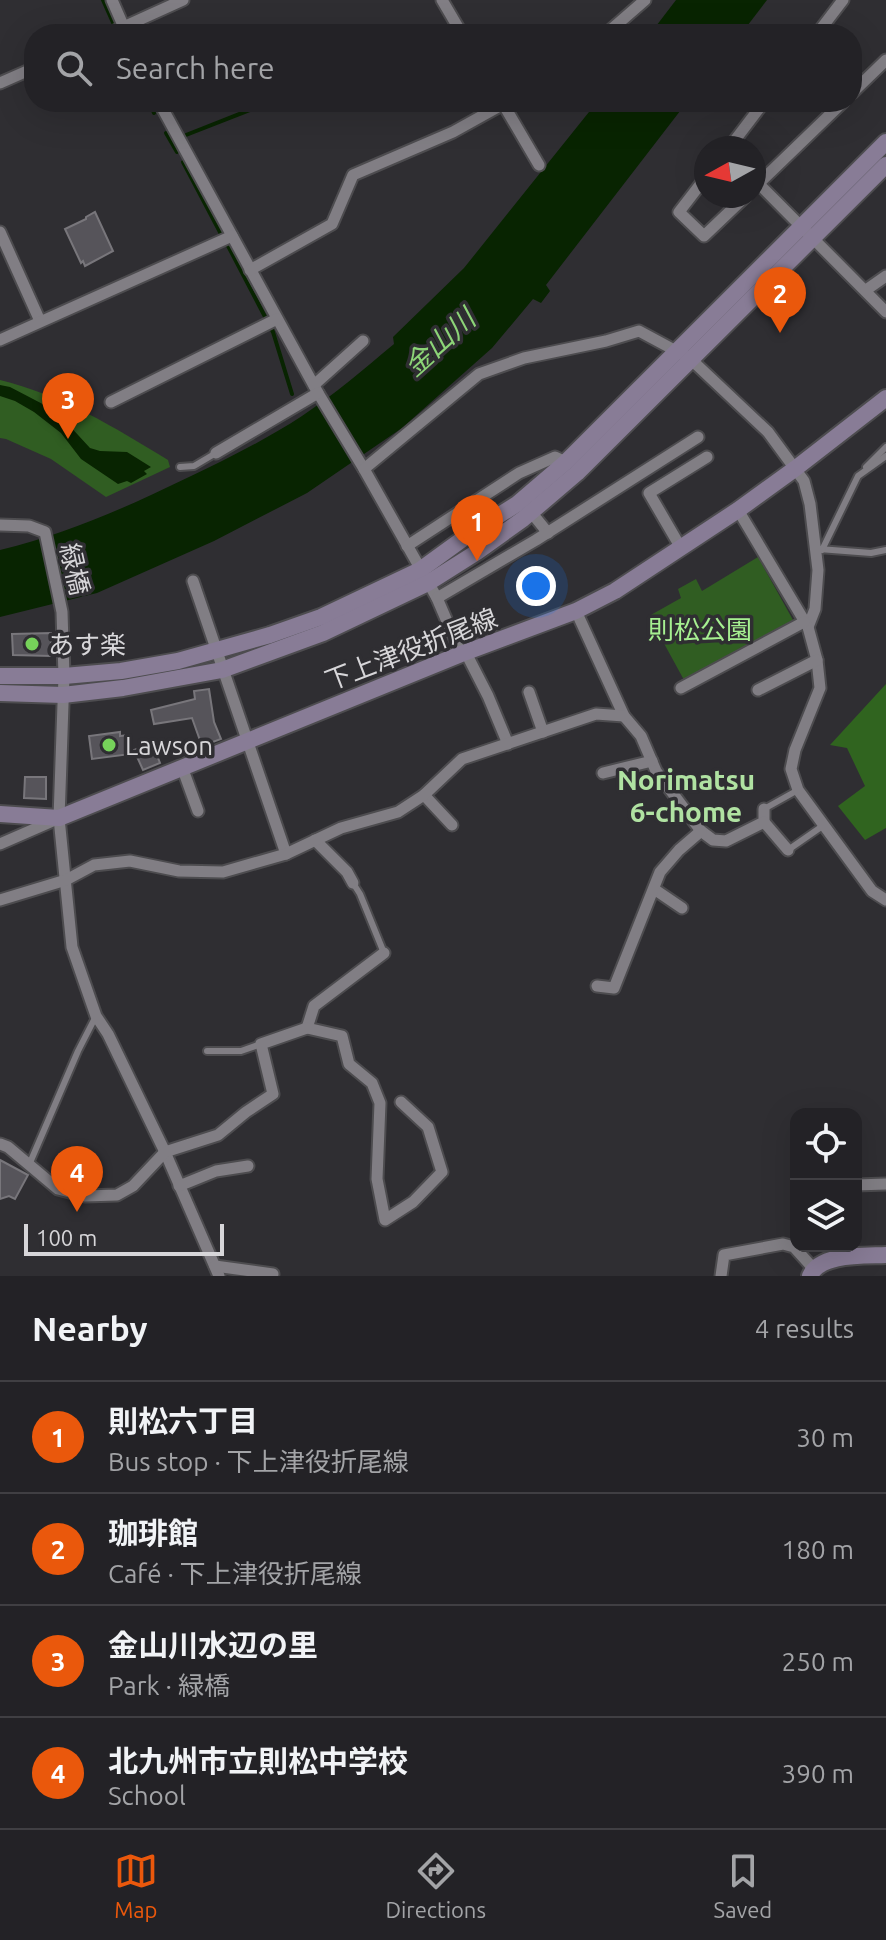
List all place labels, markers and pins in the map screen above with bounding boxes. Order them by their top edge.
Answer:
pin: 2 [754,267,806,333]
pin: 3 [42,373,94,439]
pin: 1 [451,495,503,561]
place label: あす楽 [48,630,126,659]
marker: あす楽 [23,635,41,653]
place label: Lawson [125,731,213,760]
marker: Lawson [100,736,118,754]
pin: 4 [51,1146,103,1212]

